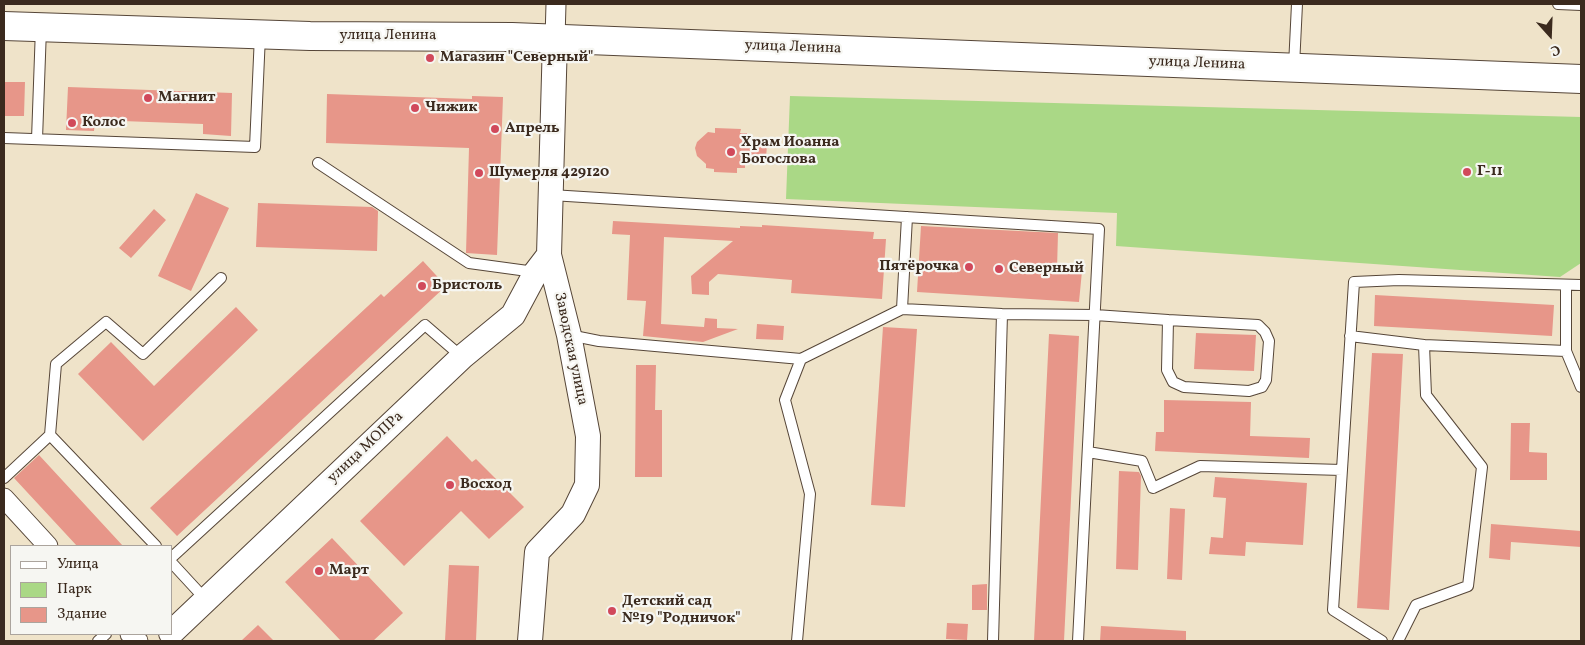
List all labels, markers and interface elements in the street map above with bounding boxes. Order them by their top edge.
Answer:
north arrow [1525,10,1575,60]
street label: улица Ленина [340,27,436,45]
street label: улица Ленина [744,37,842,59]
text: С [1548,39,1563,60]
place label: Магазин "Северный" [440,49,593,67]
marker: Магазин "Северный" [424,52,436,64]
street label: улица Ленина [1148,53,1246,75]
place label: Магнит [158,89,215,107]
marker: Магнит [142,92,154,104]
place label: Чижик [425,99,477,117]
marker: Чижик [409,102,421,114]
place label: Колос [82,114,125,132]
marker: Колос [66,117,78,129]
place label: Апрель [505,120,560,138]
marker: Апрель [489,123,501,135]
place label: Храм Иоанна Богослова [741,134,840,169]
marker: Храм Иоанна Богослова [725,146,737,158]
place label: Г-11 [1477,163,1503,181]
place label: Шумерля 429120 [489,164,609,182]
marker: Г-11 [1461,166,1473,178]
marker: Шумерля 429120 [473,167,485,179]
place label: Пятёрочка [879,258,959,276]
place label: Северный [1009,260,1084,278]
marker: Пятёрочка [963,261,975,273]
marker: Северный [993,263,1005,275]
place label: Бристоль [432,277,502,295]
marker: Бристоль [416,280,428,292]
street label: Заводская улица [549,291,591,407]
street label: улица МОПРа [324,408,408,488]
place label: Восход [460,476,512,494]
marker: Восход [444,479,456,491]
legend [10,545,172,635]
text: Улица [57,554,99,575]
place label: Март [329,562,369,580]
marker: Март [313,565,325,577]
text: Парк [57,579,92,600]
place label: Детский сад №19 "Родничок" [622,593,741,628]
text: Здание [57,604,107,625]
marker: Детский сад №19 "Родничок" [606,605,618,617]

